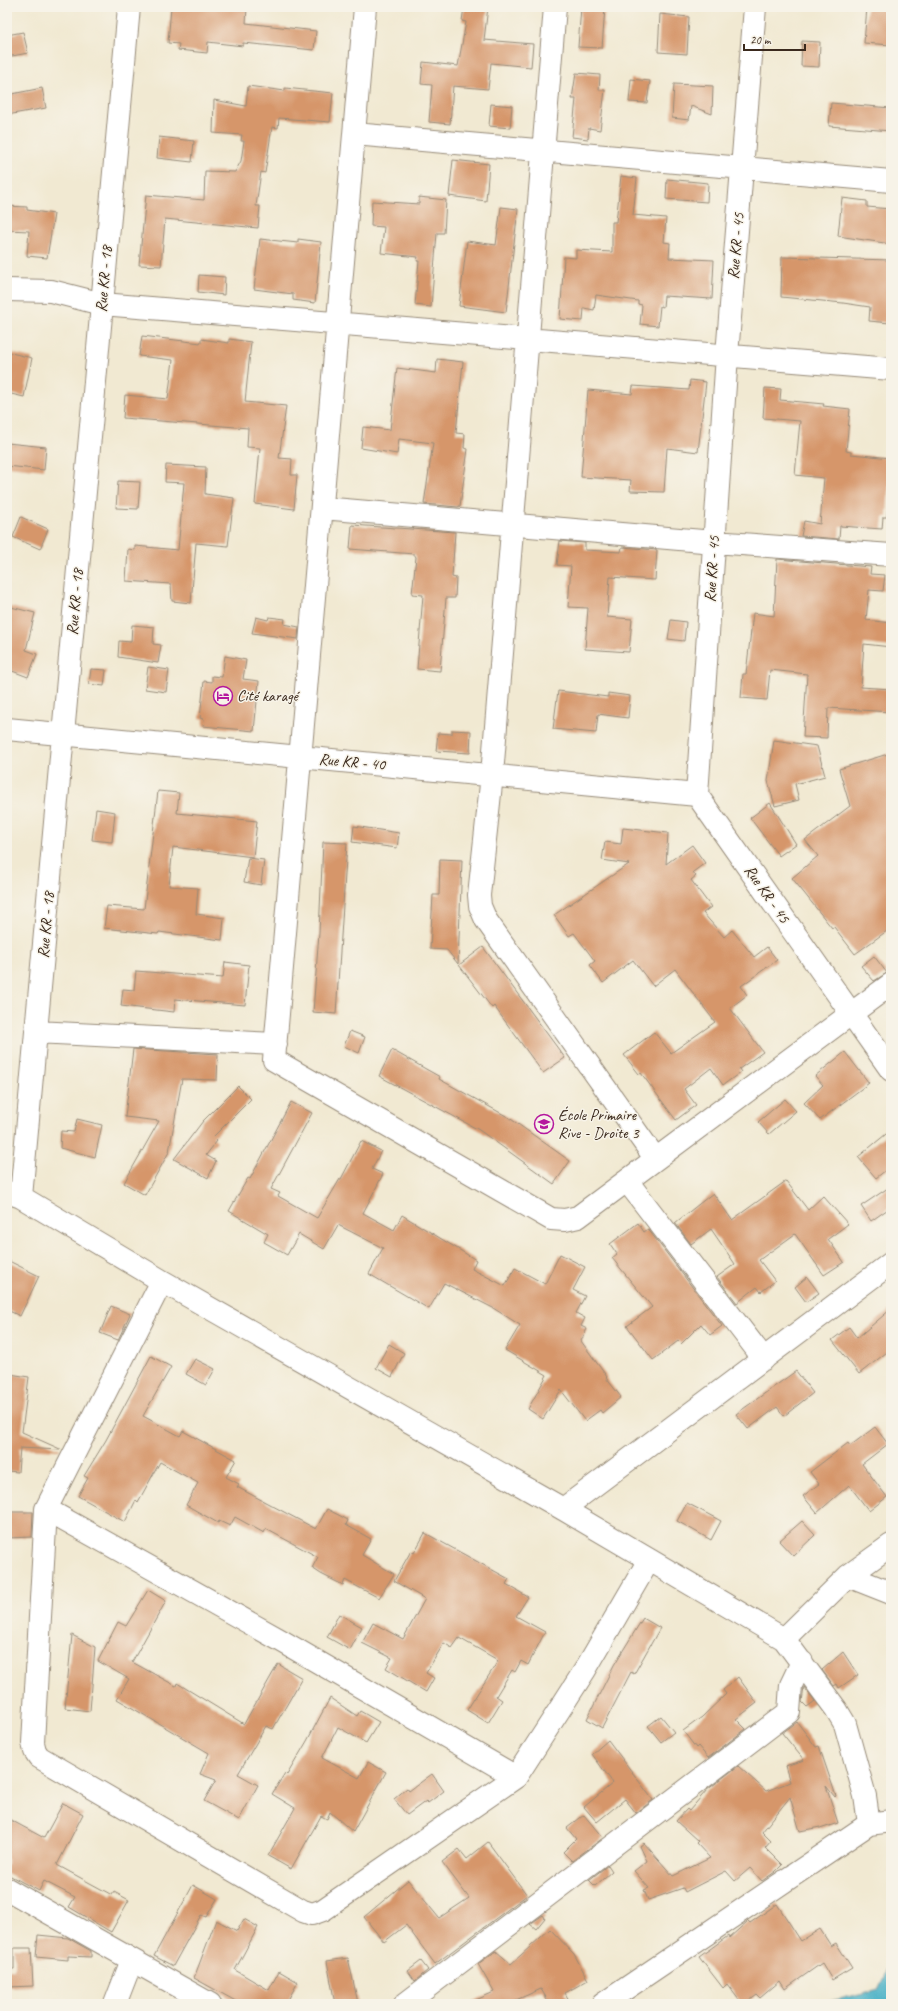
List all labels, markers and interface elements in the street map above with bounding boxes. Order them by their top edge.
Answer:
scale bar [744,26,805,52]
text: 20 m [750,32,772,48]
street label: Rue KR - 45 [723,211,749,280]
street label: Rue KR - 18 [91,243,117,313]
street label: Rue KR - 45 [700,534,724,603]
street label: Rue KR - 18 [62,566,88,636]
hotel icon: Cité karagé [212,685,234,707]
place label: Cité karagé [237,686,301,706]
street label: Rue KR - 40 [318,749,388,775]
street label: Rue KR - 45 [740,861,795,928]
street label: Rue KR - 18 [33,889,59,959]
place label: École Primaire Rive - Droite 3 [558,1105,640,1143]
school or university icon: École Primaire Rive - Droite 3 [533,1113,555,1135]

